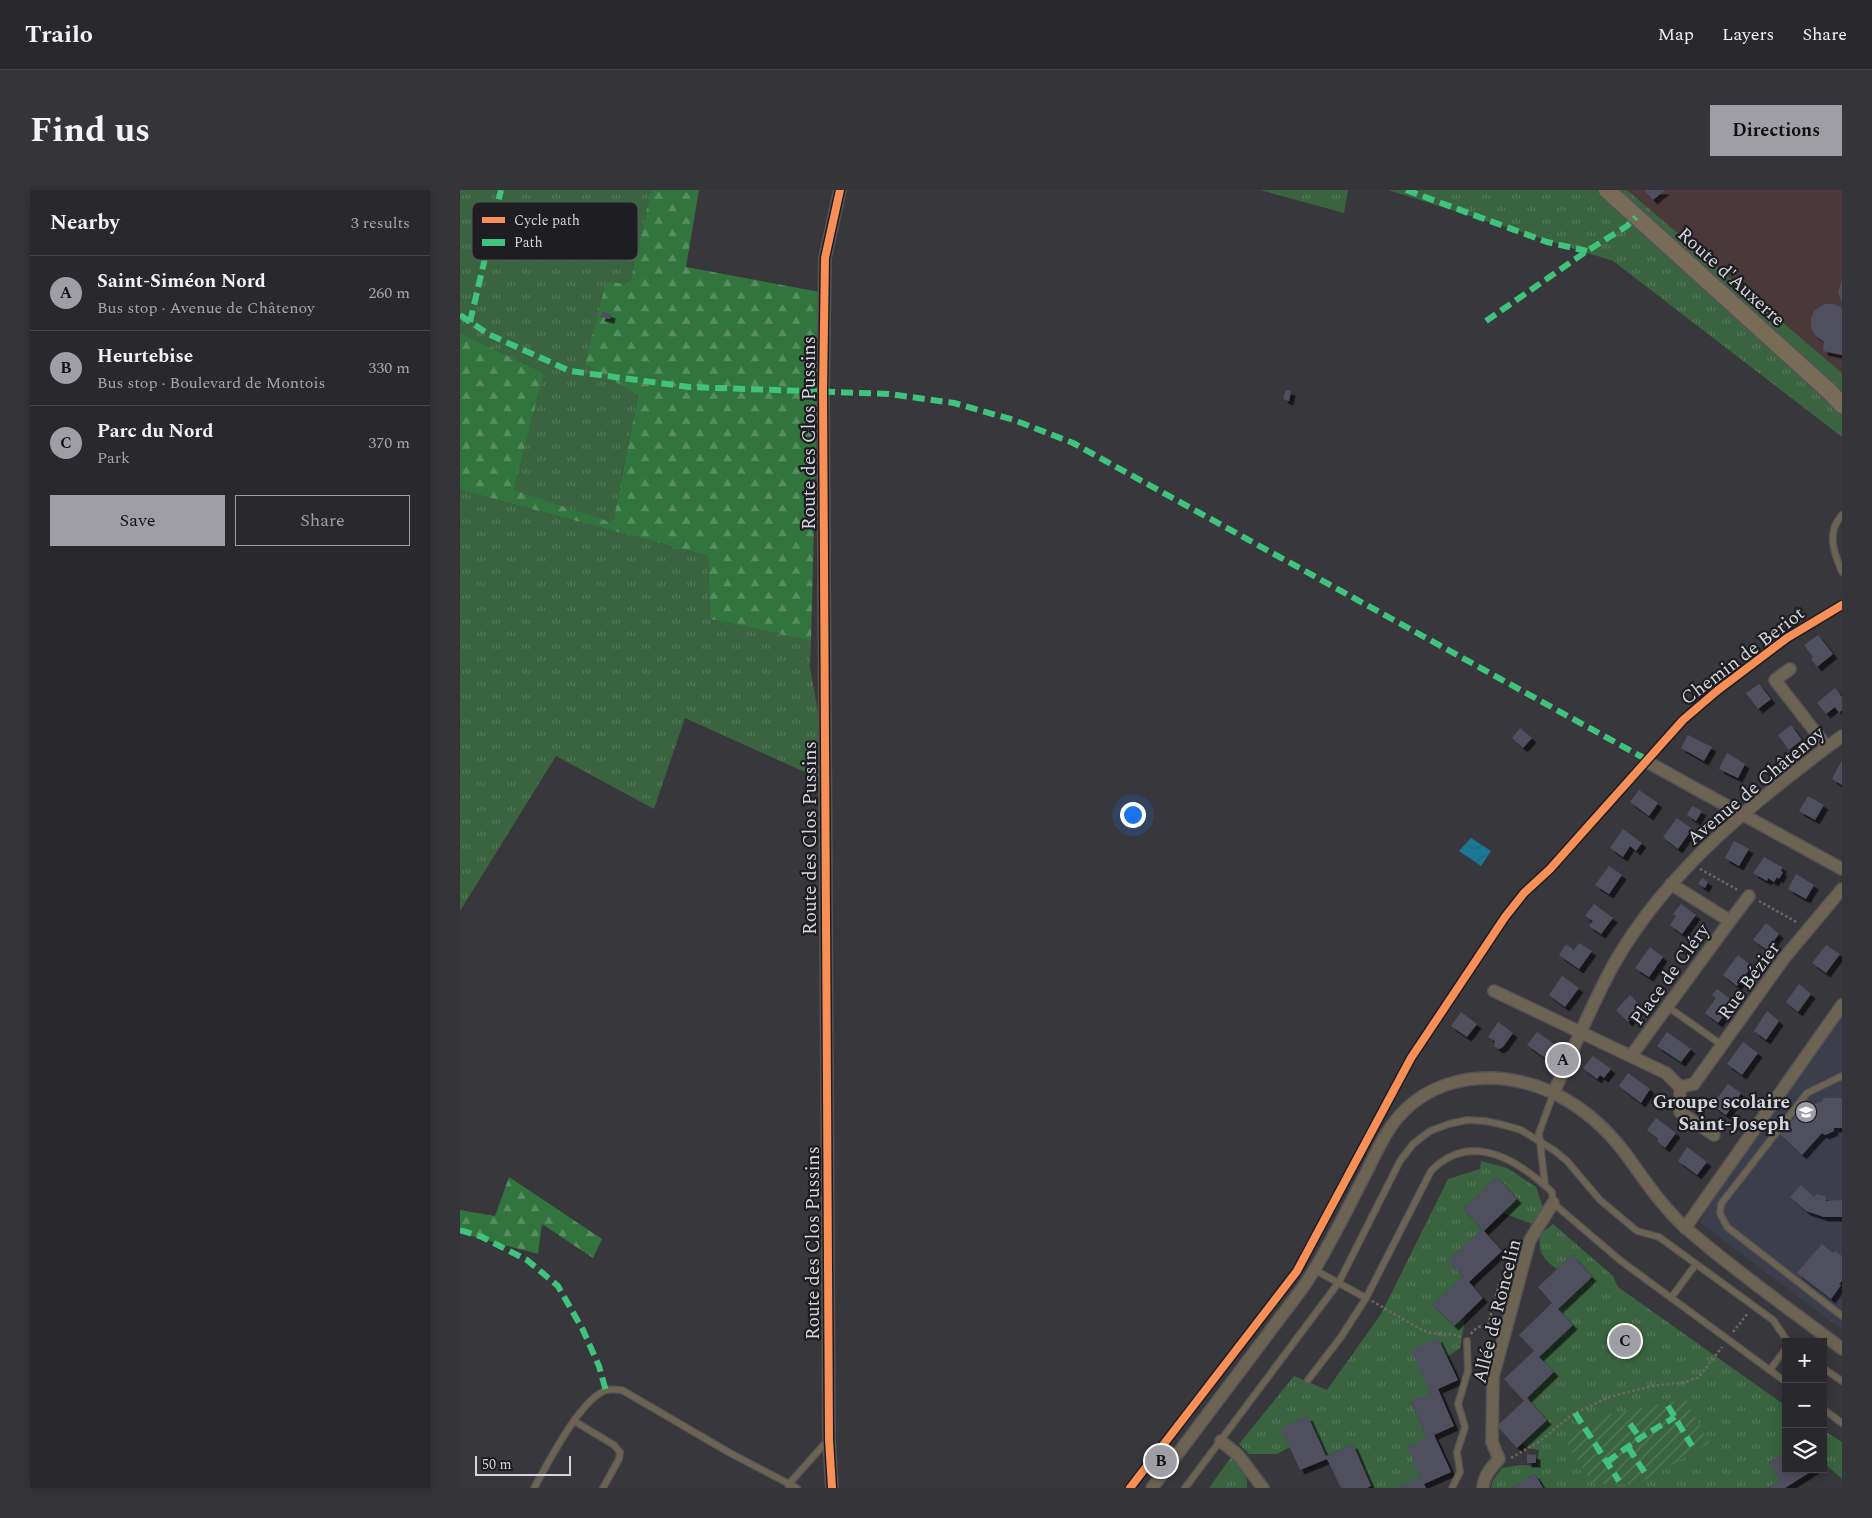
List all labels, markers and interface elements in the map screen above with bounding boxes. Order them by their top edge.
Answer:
text: Trailo [25,17,93,53]
text: Map [1658,21,1694,48]
text: Layers [1722,21,1774,48]
text: Share [1802,21,1847,48]
text: Find us [30,104,150,157]
button: Directions [1710,105,1842,156]
legend [472,202,638,260]
text: Nearby [50,207,120,239]
text: Cycle path [514,210,580,231]
text: 3 results [351,211,410,235]
street label: Route d'Auxerre [1670,221,1792,334]
text: Path [514,232,543,253]
text: Saint-Siméon Nord [97,267,266,296]
text: A [60,281,72,305]
text: 260 m [368,281,410,305]
text: Bus stop · Avenue de Châtenoy [97,296,315,320]
street label: Route des Clos Pussins [795,336,824,530]
text: Heurtebise [97,342,193,371]
text: B [60,356,72,380]
text: 330 m [368,356,410,380]
text: Bus stop · Boulevard de Montois [97,371,325,395]
text: Parc du Nord [97,417,214,446]
text: C [60,431,72,455]
text: 370 m [368,431,410,455]
text: Park [97,446,130,470]
button: Save [50,495,225,546]
button: Share [235,495,410,546]
street label: Chemin de Beriot [1675,600,1811,713]
street label: Avenue de Châtenoy [1681,719,1832,853]
street label: Route des Clos Pussins [796,741,825,935]
your location [1120,802,1146,828]
street label: Place de Cléry [1623,917,1718,1032]
street label: Rue Bézier [1711,935,1788,1026]
pin: A [1547,1041,1579,1079]
place label: Groupe scolaire Saint-Joseph [1653,1088,1790,1139]
school or university icon: Groupe scolaire Saint-Joseph [1794,1100,1818,1124]
street label: Route des Clos Pussins [799,1146,828,1340]
street label: Allée de Roncelin [1466,1236,1529,1387]
pin: C [1609,1322,1641,1360]
map controls [1782,1338,1827,1473]
button: + [1782,1338,1827,1383]
button: − [1782,1383,1827,1428]
button: layers [1782,1428,1827,1473]
pin: B [1145,1442,1177,1480]
scale bar [475,1453,571,1476]
text: 50 m [482,1454,512,1475]

